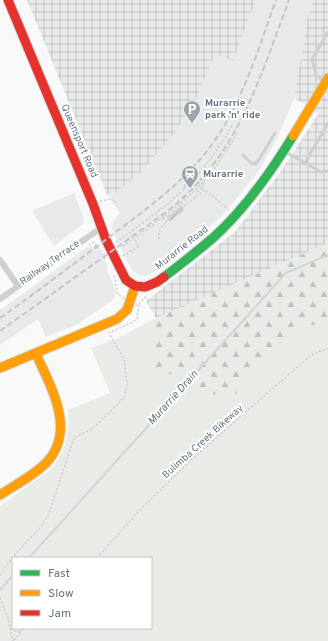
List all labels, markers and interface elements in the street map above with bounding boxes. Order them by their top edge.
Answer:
place label: Murarrie park 'n' ride [205,97,261,122]
parking icon: Murarrie park 'n' ride [182,99,202,124]
street label: Queensport Road [58,102,100,180]
station icon: Murarrie [180,164,200,189]
place label: Murarrie [203,168,244,181]
street label: Murarrie Road [153,223,211,273]
street label: Railway Terrace [17,238,83,288]
water label: Murarrie Drain [145,368,201,428]
street label: Bulimba Creek Bikeway [160,402,246,482]
legend [12,557,152,629]
text: Fast [48,566,70,582]
text: Slow [48,586,74,602]
text: Jam [48,606,71,622]

